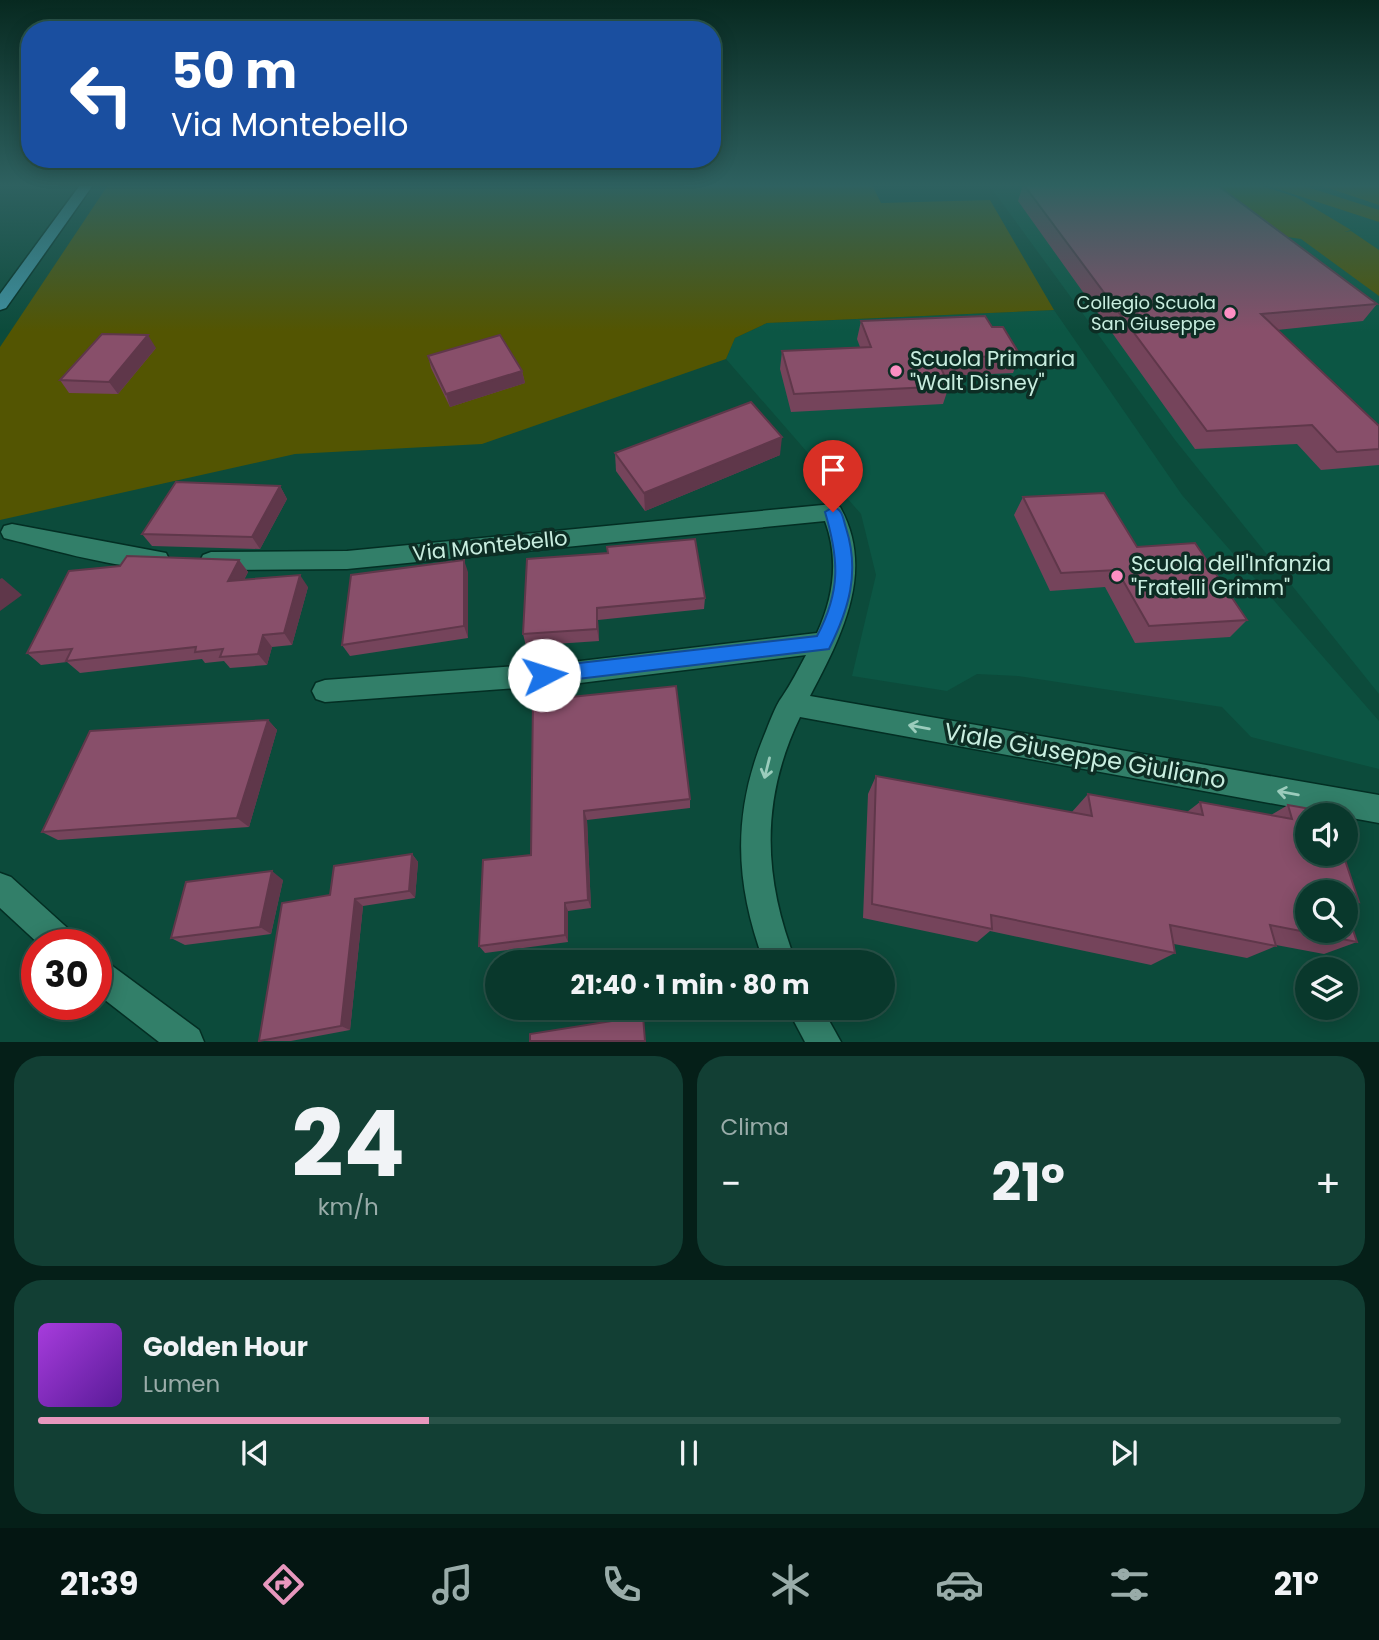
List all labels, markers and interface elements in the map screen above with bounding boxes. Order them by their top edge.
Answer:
text: 50 m [171,37,297,105]
icon: left [56,49,147,140]
text: Via Montebello [171,102,408,147]
place label: Collegio Scuola San Giuseppe [1077,290,1216,336]
marker: Collegio Scuola San Giuseppe [1222,305,1238,321]
place label: Scuola Primaria "Walt Disney" [910,344,1075,397]
marker: Scuola Primaria "Walt Disney" [888,363,904,379]
pin [803,440,863,512]
icon: arrive [814,451,852,489]
street label: Via Montebello [411,523,569,568]
place label: Scuola dell'Infanzia "Fratelli Grimm" [1131,549,1331,602]
marker: Scuola dell'Infanzia "Fratelli Grimm" [1109,568,1125,584]
position arrow [507,638,581,712]
street label: Viale Giuseppe Giuliano [942,714,1228,797]
one-way arrow [908,720,931,733]
one-way arrow [760,756,773,779]
one-way arrow [1277,785,1300,799]
map controls [1295,803,1358,1020]
button: sound [1295,803,1358,866]
button: search [1295,880,1358,943]
speed limit sign: 30 [21,929,112,1020]
button: layers [1295,957,1358,1020]
text: 21:40 · 1 min · 80 m [570,967,810,1003]
text: 24 [291,1080,405,1208]
text: Clima [721,1111,789,1143]
text: 21° [992,1146,1065,1219]
text: − [721,1157,741,1210]
text: + [1315,1157,1341,1210]
text: km/h [318,1191,379,1223]
text: Golden Hour [143,1329,308,1365]
text: Lumen [143,1368,220,1400]
icon: previous [236,1434,274,1472]
icon: pause [670,1434,708,1472]
icon: next [1105,1434,1143,1472]
icon: directions [259,1560,308,1609]
icon: music [428,1560,477,1609]
icon: phone [597,1560,646,1609]
icon: climate [766,1560,815,1609]
icon: car [935,1560,984,1609]
icon: filters [1105,1560,1154,1609]
text: 21:39 [60,1561,139,1606]
text: 21° [1274,1561,1319,1606]

